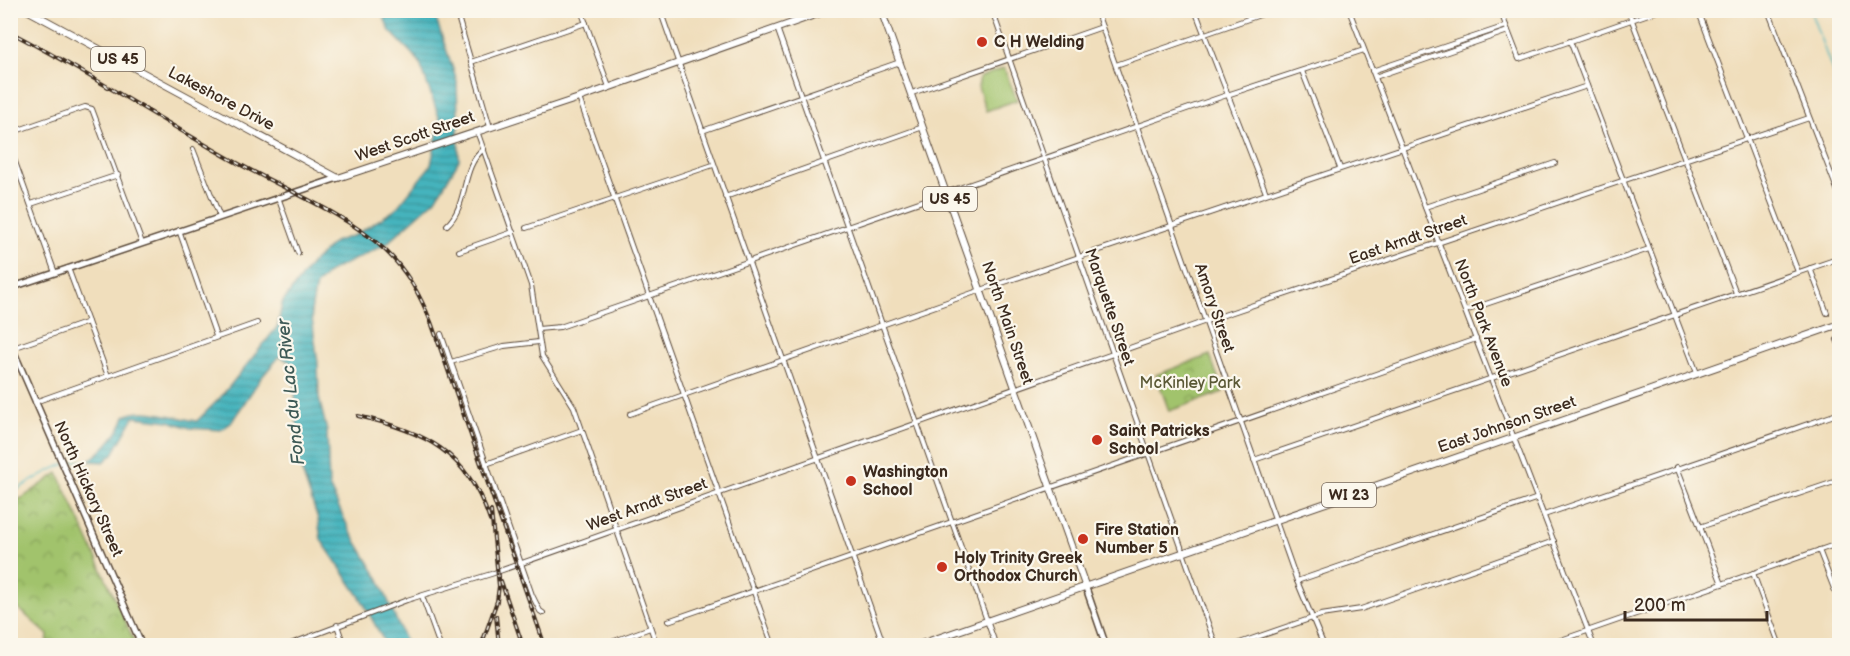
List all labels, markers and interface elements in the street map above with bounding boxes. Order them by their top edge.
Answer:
place label: C H Welding [994,33,1084,52]
marker: C H Welding [975,35,989,49]
road number: US 45 [91,47,145,71]
street label: Lakeshore Drive [165,63,278,135]
street label: West Scott Street [353,108,477,166]
road number: US 45 [923,187,977,211]
street label: East Arndt Street [1347,211,1469,269]
street label: Marquette Street [1080,246,1138,368]
street label: North Park Avenue [1450,256,1516,390]
street label: North Main Street [977,259,1037,387]
street label: Amory Street [1190,261,1238,355]
water label: Fond du Lac River [273,316,309,466]
park label: McKinley Park [1140,374,1241,393]
street label: East Johnson Street [1435,392,1579,458]
street label: North Hickory Street [50,418,126,560]
place label: Saint Patricks School [1109,422,1210,459]
marker: Saint Patricks School [1090,433,1104,447]
place label: Washington School [863,463,948,500]
street label: West Arndt Street [584,474,710,536]
marker: Washington School [844,474,858,488]
road number: WI 23 [1322,483,1376,507]
place label: Fire Station Number 5 [1095,521,1179,558]
marker: Fire Station Number 5 [1076,532,1090,546]
place label: Holy Trinity Greek Orthodox Church [954,549,1083,586]
marker: Holy Trinity Greek Orthodox Church [935,560,949,574]
scale bar [1625,584,1768,622]
text: 200 m [1634,595,1686,616]

